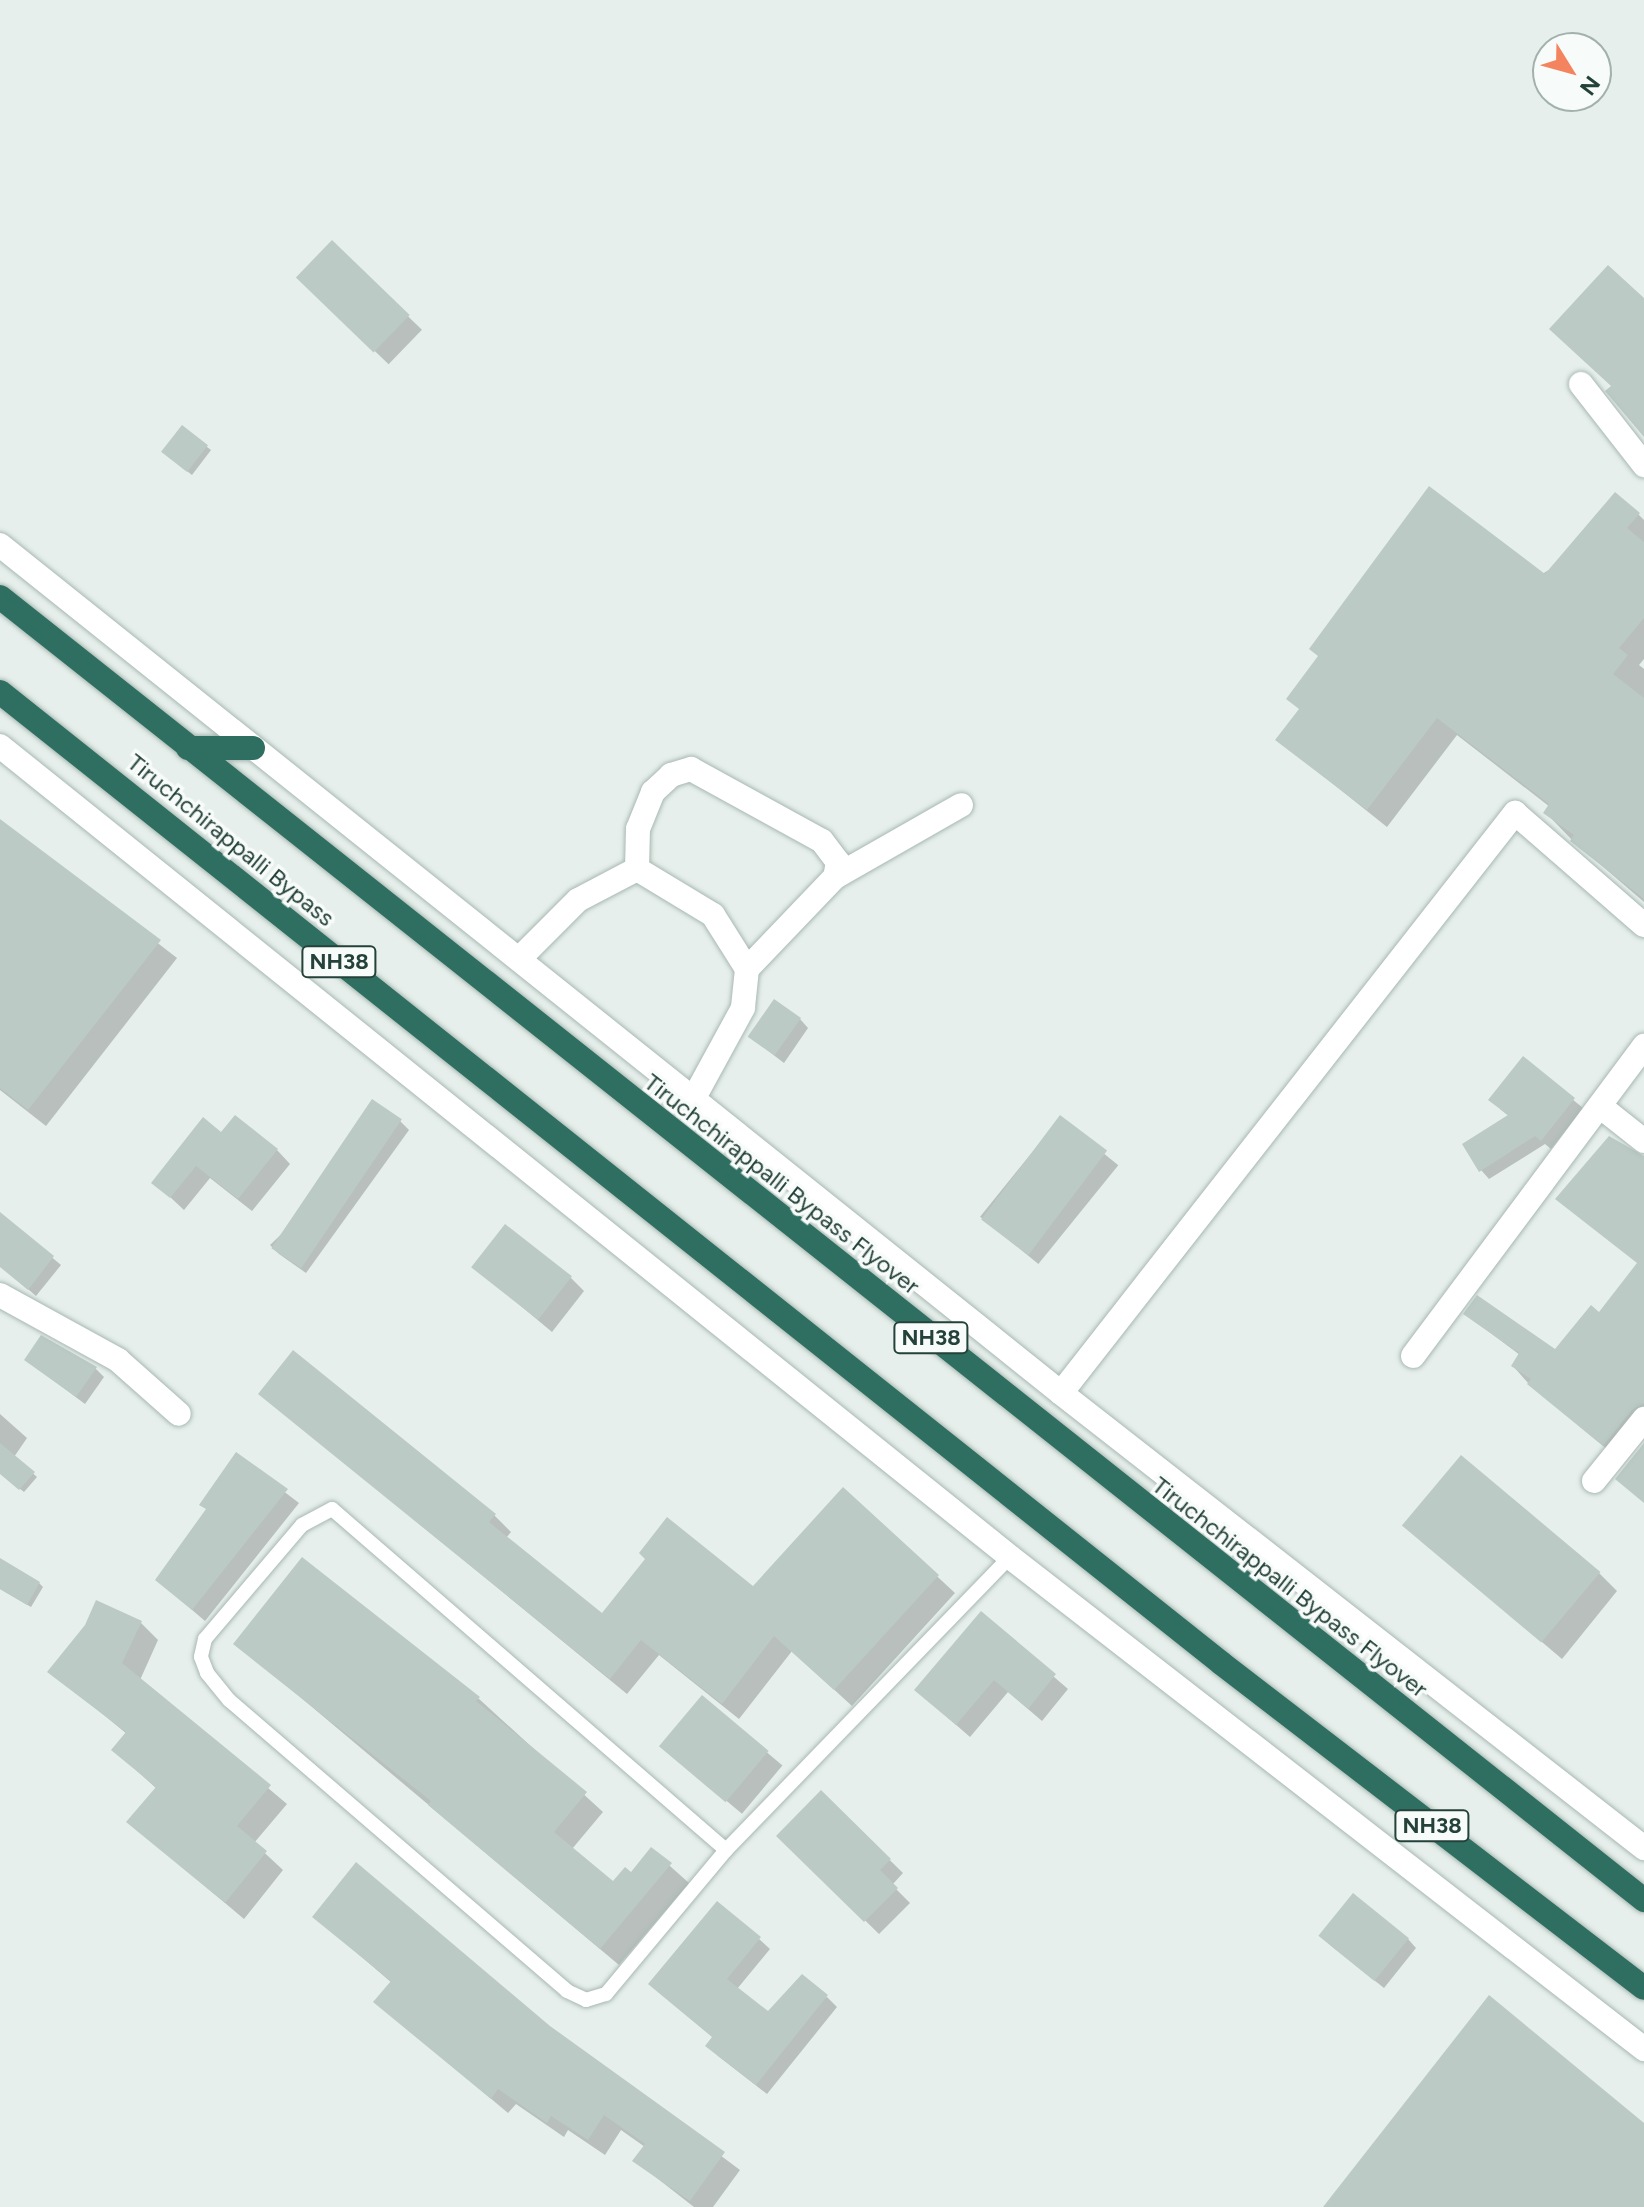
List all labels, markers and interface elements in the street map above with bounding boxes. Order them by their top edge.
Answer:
north arrow [1532,32,1612,112]
text: N [1574,71,1606,100]
street label: Tiruchchirappalli Bypass [122,748,340,932]
road number: NH38 [301,944,377,980]
street label: Tiruchchirappalli Bypass Flyover [639,1068,925,1300]
road number: NH38 [893,1320,969,1356]
street label: Tiruchchirappalli Bypass Flyover [1147,1471,1433,1703]
road number: NH38 [1394,1808,1470,1844]

